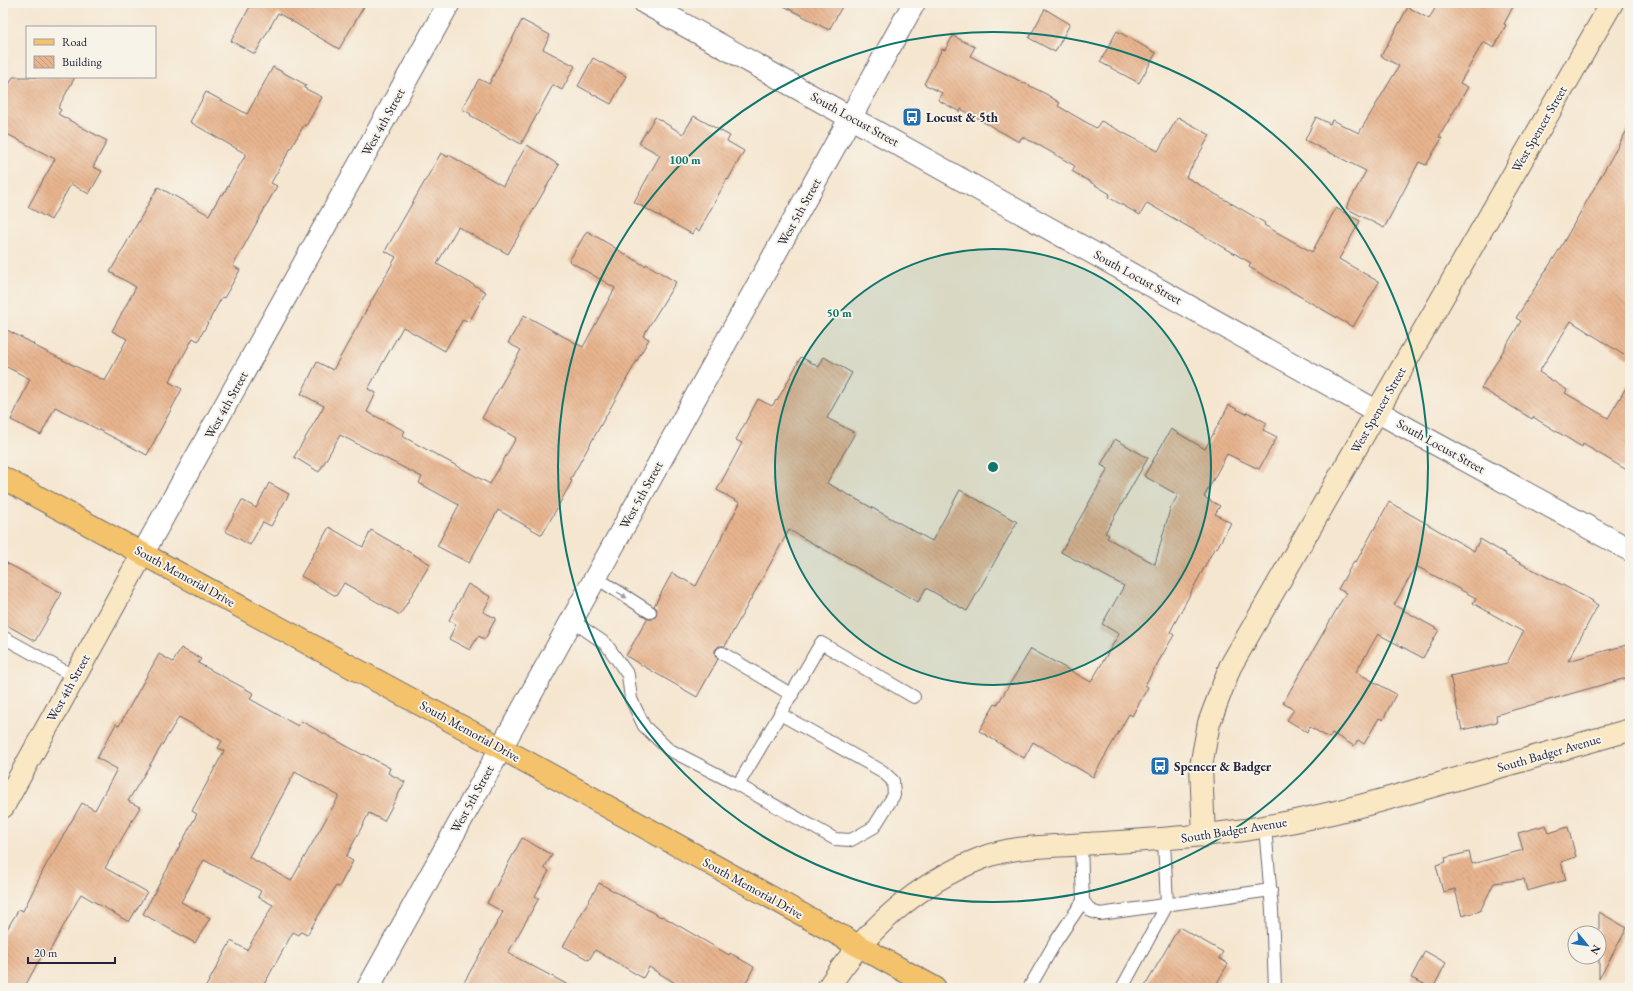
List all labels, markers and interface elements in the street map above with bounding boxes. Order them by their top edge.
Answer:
legend [26,26,156,78]
text: Road [62,34,88,50]
text: Building [62,54,103,70]
street label: West Spencer Street [1507,83,1571,175]
street label: West 4th Street [357,85,409,159]
street label: South Locust Street [808,88,902,150]
bus stop icon: Locust & 5th [901,106,923,128]
place label: Locust & 5th [926,109,999,126]
text: 100 m [669,152,701,168]
street label: West 5th Street [773,175,825,249]
street label: South Locust Street [1091,246,1185,308]
text: 50 m [826,305,852,321]
street label: West Spencer Street [1346,364,1410,456]
street label: West 4th Street [200,368,252,442]
street label: South Locust Street [1394,415,1488,477]
street label: West 5th Street [615,458,667,532]
centre of rings [986,460,1000,474]
street label: South Memorial Drive [132,541,238,611]
one-way arrow [617,591,628,598]
street label: West 4th Street [42,651,94,725]
street label: South Memorial Drive [417,696,523,766]
street label: South Badger Avenue [1495,730,1603,776]
bus stop icon: Spencer & Badger [1149,755,1171,777]
place label: Spencer & Badger [1174,758,1272,775]
street label: West 5th Street [446,762,498,836]
street label: South Badger Avenue [1180,813,1288,847]
street label: South Memorial Drive [700,853,806,923]
north arrow [1567,925,1607,965]
scale bar [28,939,115,965]
text: N [1587,943,1604,957]
text: 20 m [34,945,58,961]

